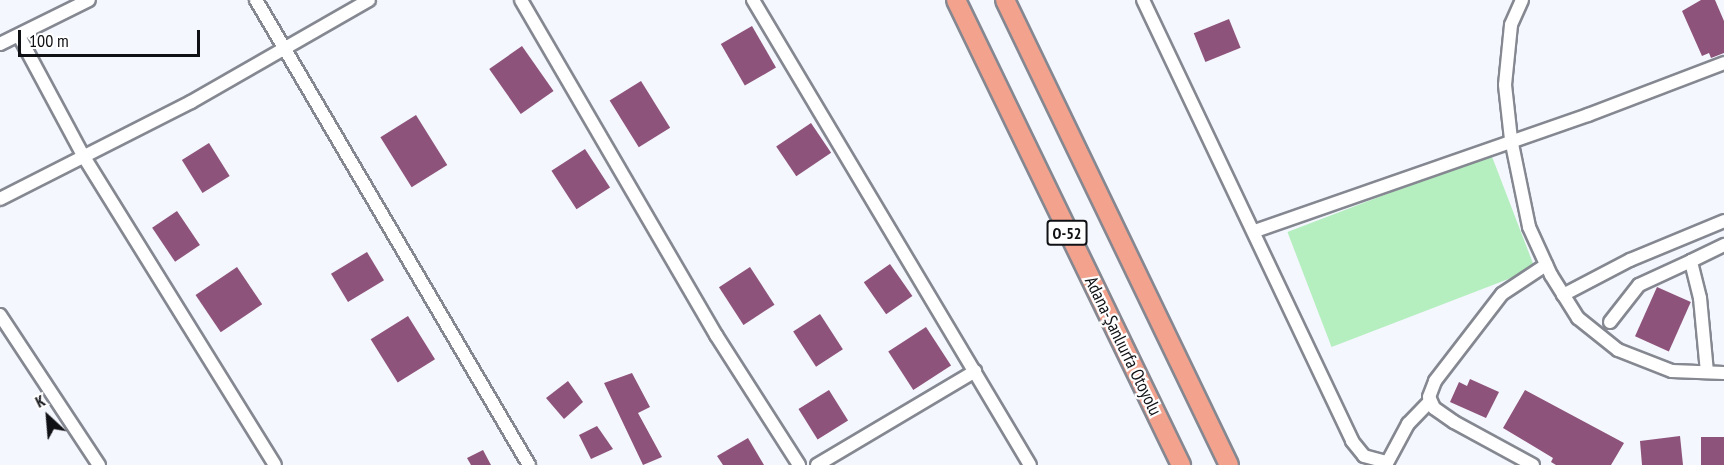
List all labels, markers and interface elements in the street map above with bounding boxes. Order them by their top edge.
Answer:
scale bar [21,18,202,56]
text: 100 m [29,29,69,52]
road number: O-52 [1046,220,1088,246]
street label: Adana-Şanlıurfa Otoyolu [1080,273,1166,419]
north arrow [18,387,78,447]
text: K [32,390,48,412]

